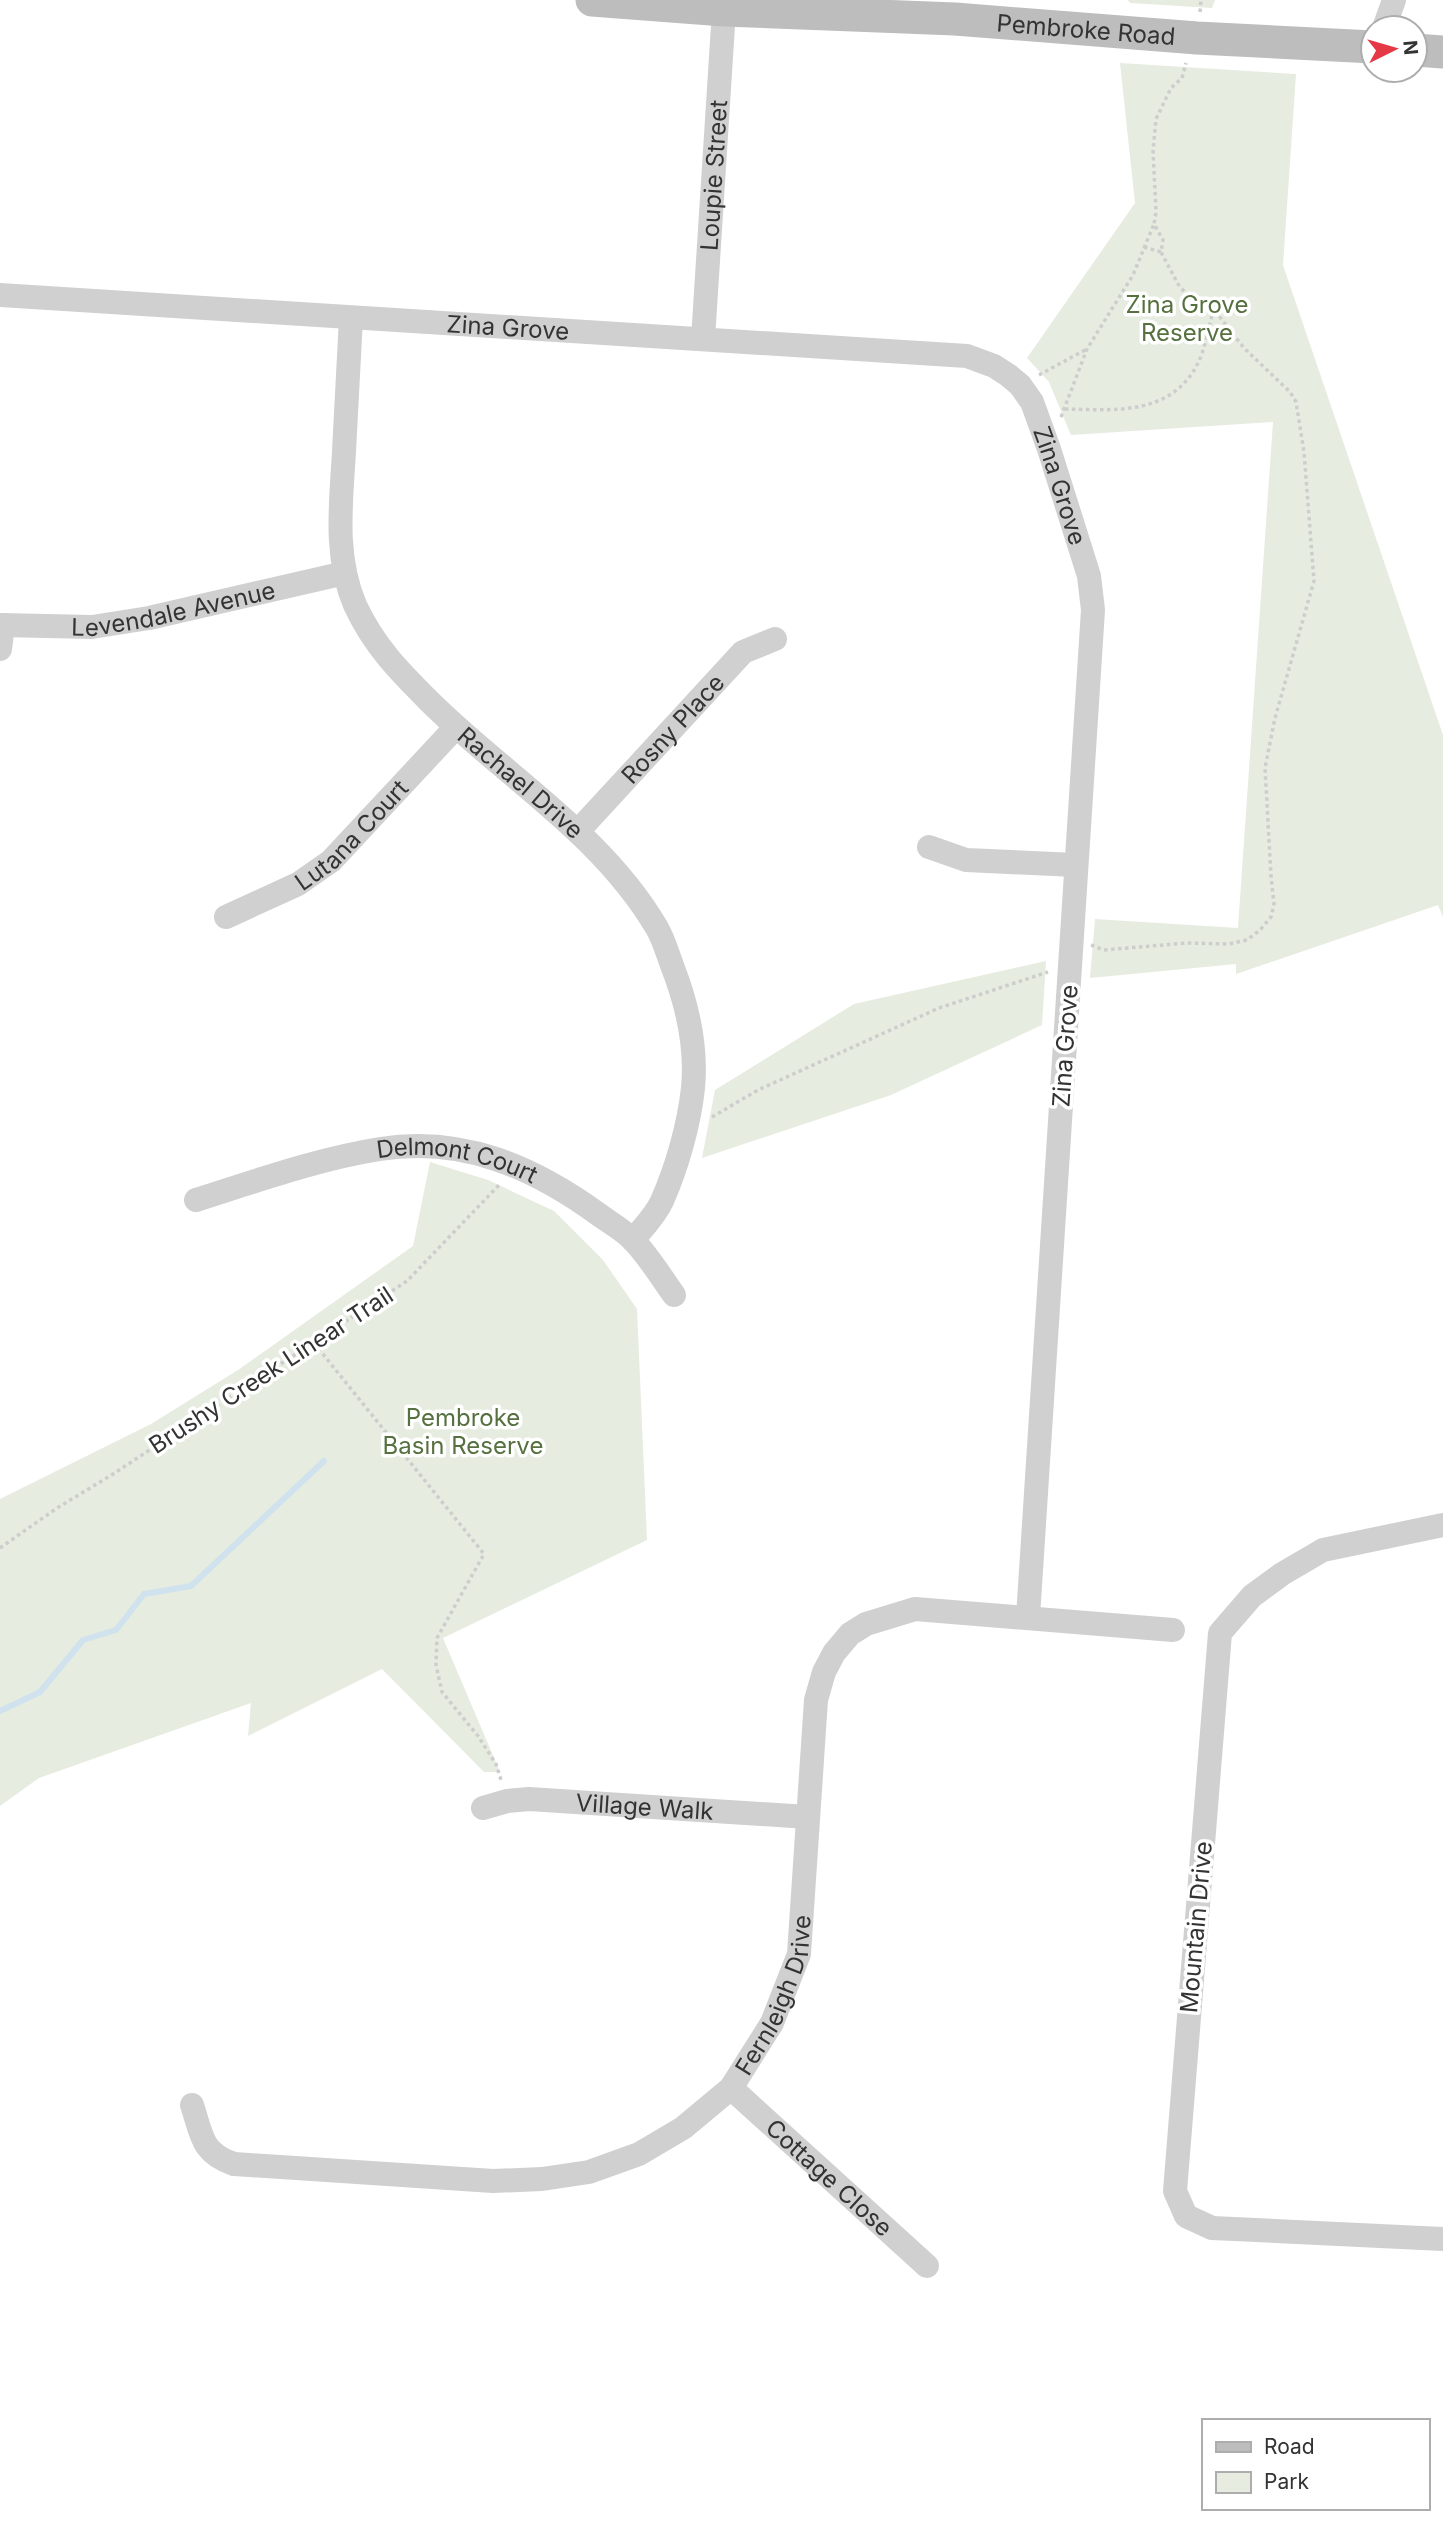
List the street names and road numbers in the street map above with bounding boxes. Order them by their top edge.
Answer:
street label: Pembroke Road [996,8,1177,51]
street label: Loupie Street [694,99,733,252]
street label: Zina Grove [446,309,570,345]
street label: Zina Grove [1027,422,1093,548]
street label: Levendale Avenue [71,575,278,642]
street label: Rosny Place [615,668,730,789]
street label: Rachael Drive [452,721,590,844]
street label: Lutana Court [289,773,414,896]
street label: Zina Grove [1046,984,1084,1108]
street label: Delmont Court [375,1131,543,1189]
street label: Brushy Creek Linear Trail [144,1280,398,1460]
street label: Village Walk [575,1788,714,1825]
street label: Mountain Drive [1174,1840,1218,2014]
street label: Fernleigh Drive [729,1914,816,2080]
street label: Cottage Close [760,2113,899,2242]

